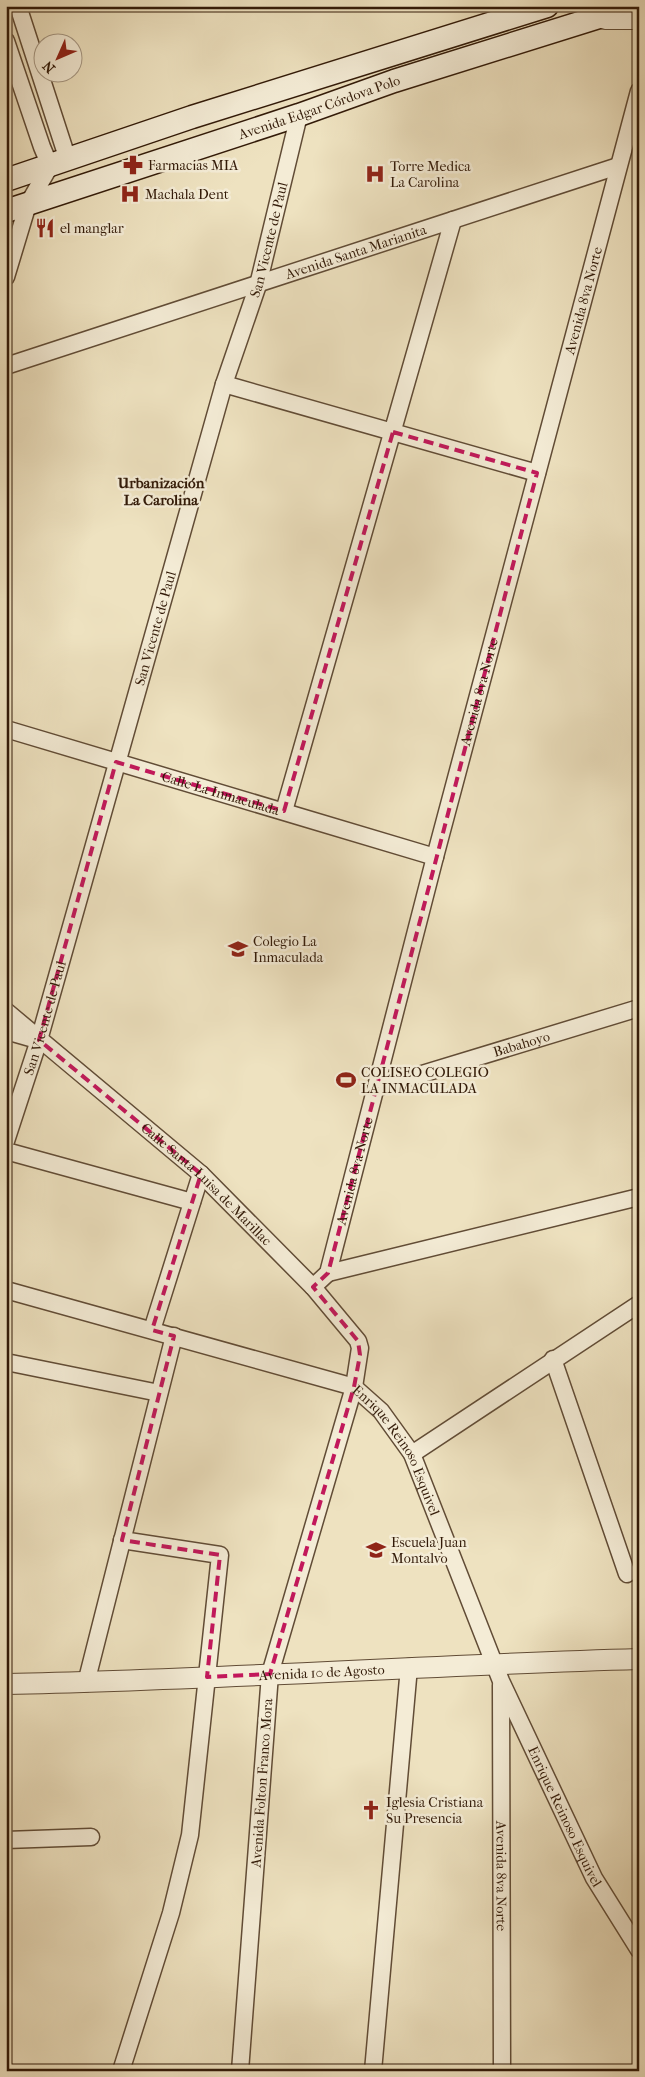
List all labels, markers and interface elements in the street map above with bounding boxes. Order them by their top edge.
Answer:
north arrow [32,32,82,82]
text: N [39,57,59,77]
street label: Avenida Edgar Córdova Polo [235,71,402,143]
pharmacy icon: Farmacias MIA [122,154,144,176]
place label: Farmacias MIA [148,157,239,174]
place label: Torre Medica La Carolina [390,158,471,191]
hospital icon: Torre Medica La Carolina [364,163,386,185]
street label: San Vicente de Paul [246,180,291,300]
hospital icon: Machala Dent [119,183,141,205]
place label: Machala Dent [145,186,229,203]
restaurant icon: el manglar [34,217,56,239]
place label: el manglar [60,220,124,237]
street label: Avenida Santa Marianita [282,221,429,283]
street label: Avenida 8va Norte [561,245,606,357]
district label: Urbanización La Carolina [117,474,205,509]
street label: San Vicente de Paul [131,569,179,688]
street label: Avenida 8va Norte [456,636,501,748]
street label: Calle La Inmaculada [160,767,282,819]
place label: Colegio La Inmaculada [253,933,324,966]
school or university icon: Colegio La Inmaculada [227,938,249,960]
street label: San Vicente de Paul [20,959,69,1077]
street label: Babahoyo [491,1027,552,1060]
place label: COLISEO COLEGIO LA INMACULADA [361,1064,489,1097]
sports icon: COLISEO COLEGIO LA INMACULADA [335,1069,357,1091]
street label: Avenida 8va Norte [332,1115,376,1227]
street label: Calle Santa Luisa de Marillac [138,1119,275,1249]
street label: Enrique Reinoso Esquivel [349,1381,444,1518]
place label: Escuela Juan Montalvo [391,1534,467,1567]
school or university icon: Escuela Juan Montalvo [365,1539,387,1561]
street label: Avenida 10 de Agosto [257,1661,385,1684]
street label: Avenida Folton Franco Mora [248,1697,276,1869]
street label: Enrique Reinoso Esquivel [524,1743,606,1890]
place label: Iglesia Cristiana Su Presencia [386,1794,484,1827]
church icon: Iglesia Cristiana Su Presencia [360,1799,382,1821]
street label: Avenida 8va Norte [493,1820,510,1931]

